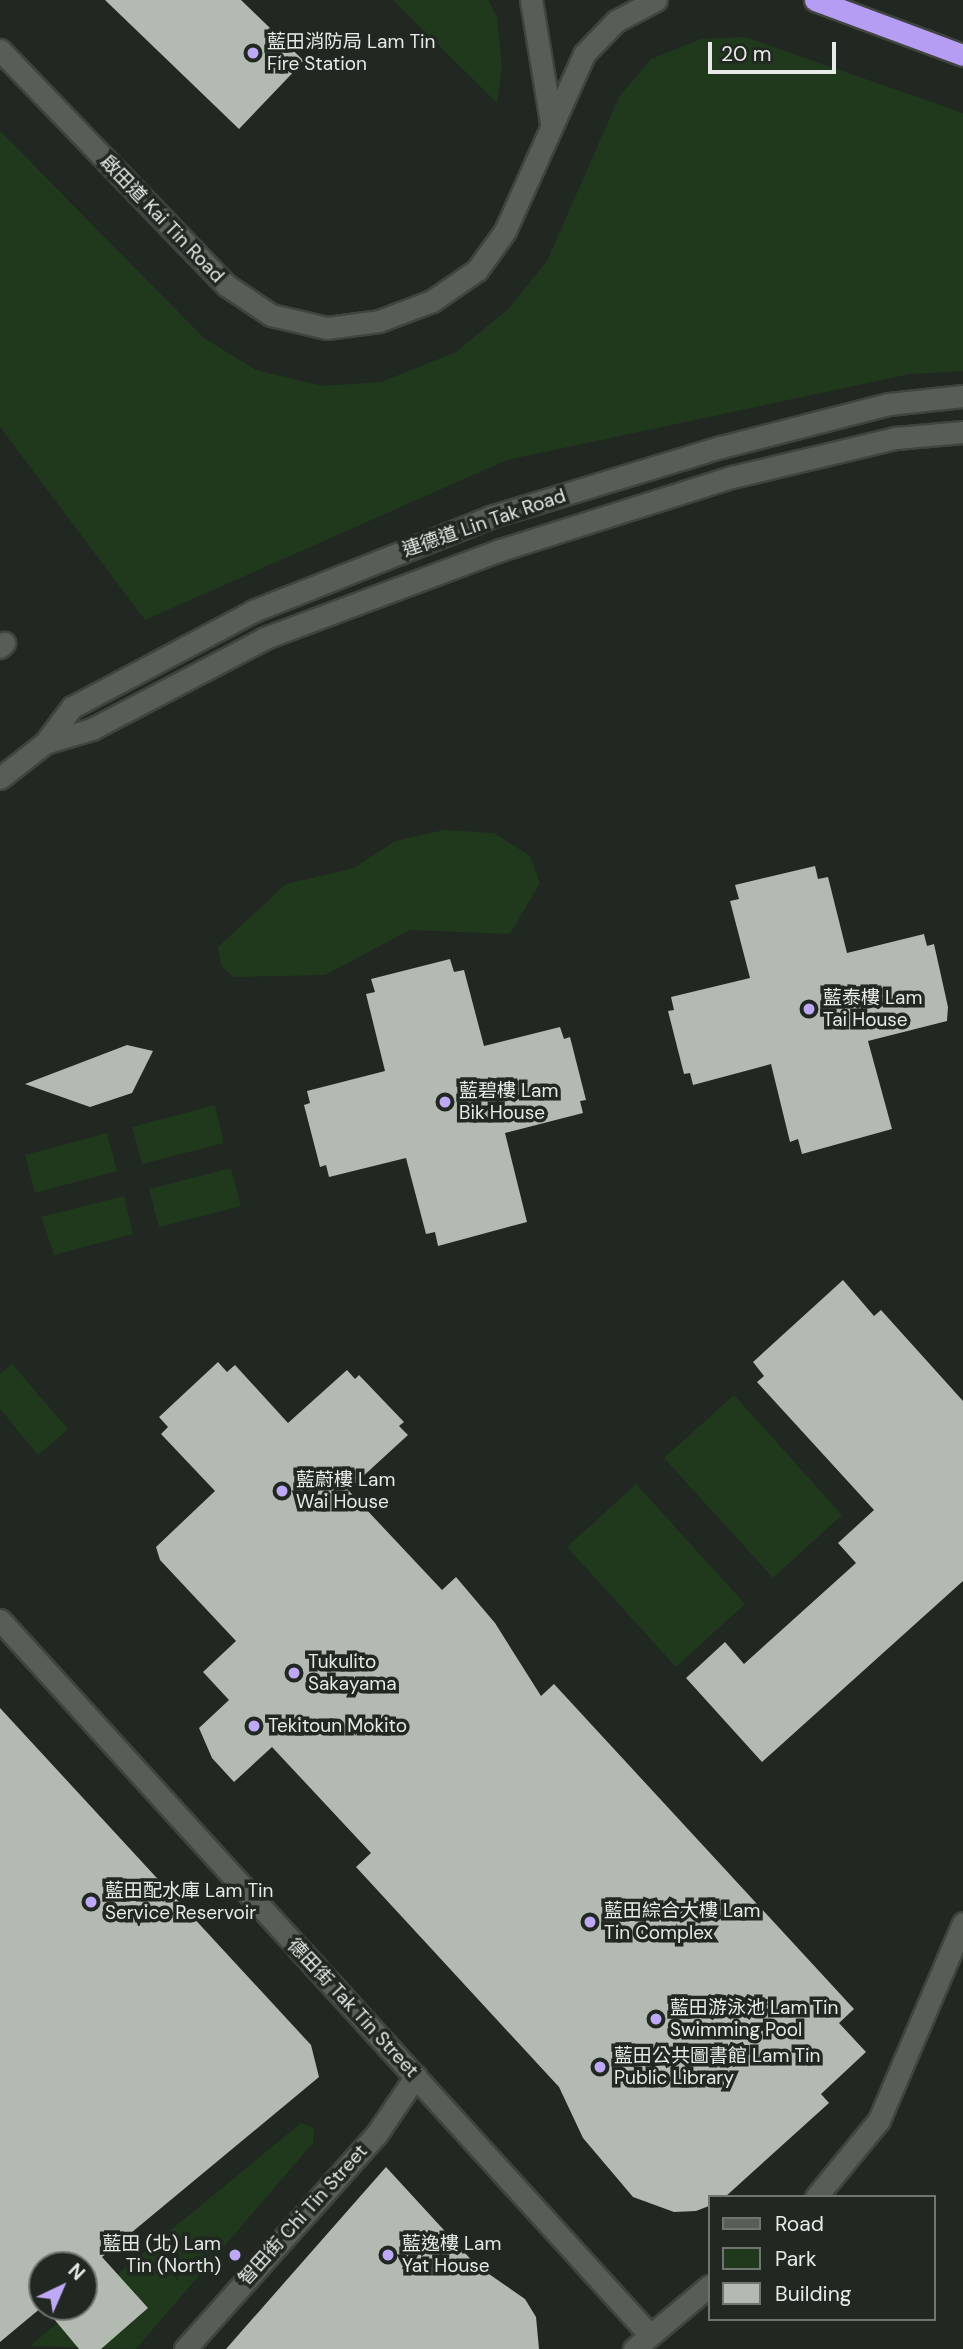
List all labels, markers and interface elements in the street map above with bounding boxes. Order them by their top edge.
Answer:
scale bar [711,28,839,72]
place label: 藍田消防局 Lam Tin Fire Station [267,31,436,75]
text: 20 m [721,40,772,68]
marker: 藍田消防局 Lam Tin Fire Station [245,45,261,61]
street label: 啟田道 Kai Tin Road [95,151,229,287]
street label: 連德道 Lin Tak Road [399,484,569,562]
place label: 藍泰樓 Lam Tai House [823,987,922,1031]
marker: 藍泰樓 Lam Tai House [801,1001,817,1017]
place label: 藍碧樓 Lam Bik House [459,1080,558,1124]
marker: 藍碧樓 Lam Bik House [437,1094,453,1110]
place label: 藍蔚樓 Lam Wai House [296,1469,395,1513]
marker: 藍蔚樓 Lam Wai House [274,1483,290,1499]
place label: Tukulito Sakayama [308,1651,396,1695]
marker: Tukulito Sakayama [286,1665,302,1681]
place label: Tekitoun Mokito [268,1715,407,1737]
marker: Tekitoun Mokito [246,1718,262,1734]
place label: 藍田配水庫 Lam Tin Service Reservoir [105,1880,274,1924]
marker: 藍田配水庫 Lam Tin Service Reservoir [83,1894,99,1910]
place label: 藍田綜合大樓 Lam Tin Complex [604,1900,760,1944]
marker: 藍田綜合大樓 Lam Tin Complex [582,1914,598,1930]
street label: 德田街 Tak Tin Street [283,1934,423,2082]
place label: 藍田游泳池 Lam Tin Swimming Pool [670,1997,839,2041]
marker: 藍田游泳池 Lam Tin Swimming Pool [648,2011,664,2027]
place label: 藍田公共圖書館 Lam Tin Public Library [614,2045,821,2089]
marker: 藍田公共圖書館 Lam Tin Public Library [592,2059,608,2075]
street label: 智田街 Chi Tin Street [234,2140,372,2290]
legend [708,2195,935,2321]
text: Road [775,2210,824,2238]
place label: 藍田 (北) Lam Tin (North) [102,2233,221,2277]
place label: 藍逸樓 Lam Yat House [402,2233,501,2277]
text: Park [775,2245,816,2273]
marker: 藍田 (北) Lam Tin (North) [227,2247,243,2263]
marker: 藍逸樓 Lam Yat House [380,2247,396,2263]
north arrow [28,2251,98,2321]
text: N [63,2258,90,2286]
text: Building [775,2280,851,2308]

